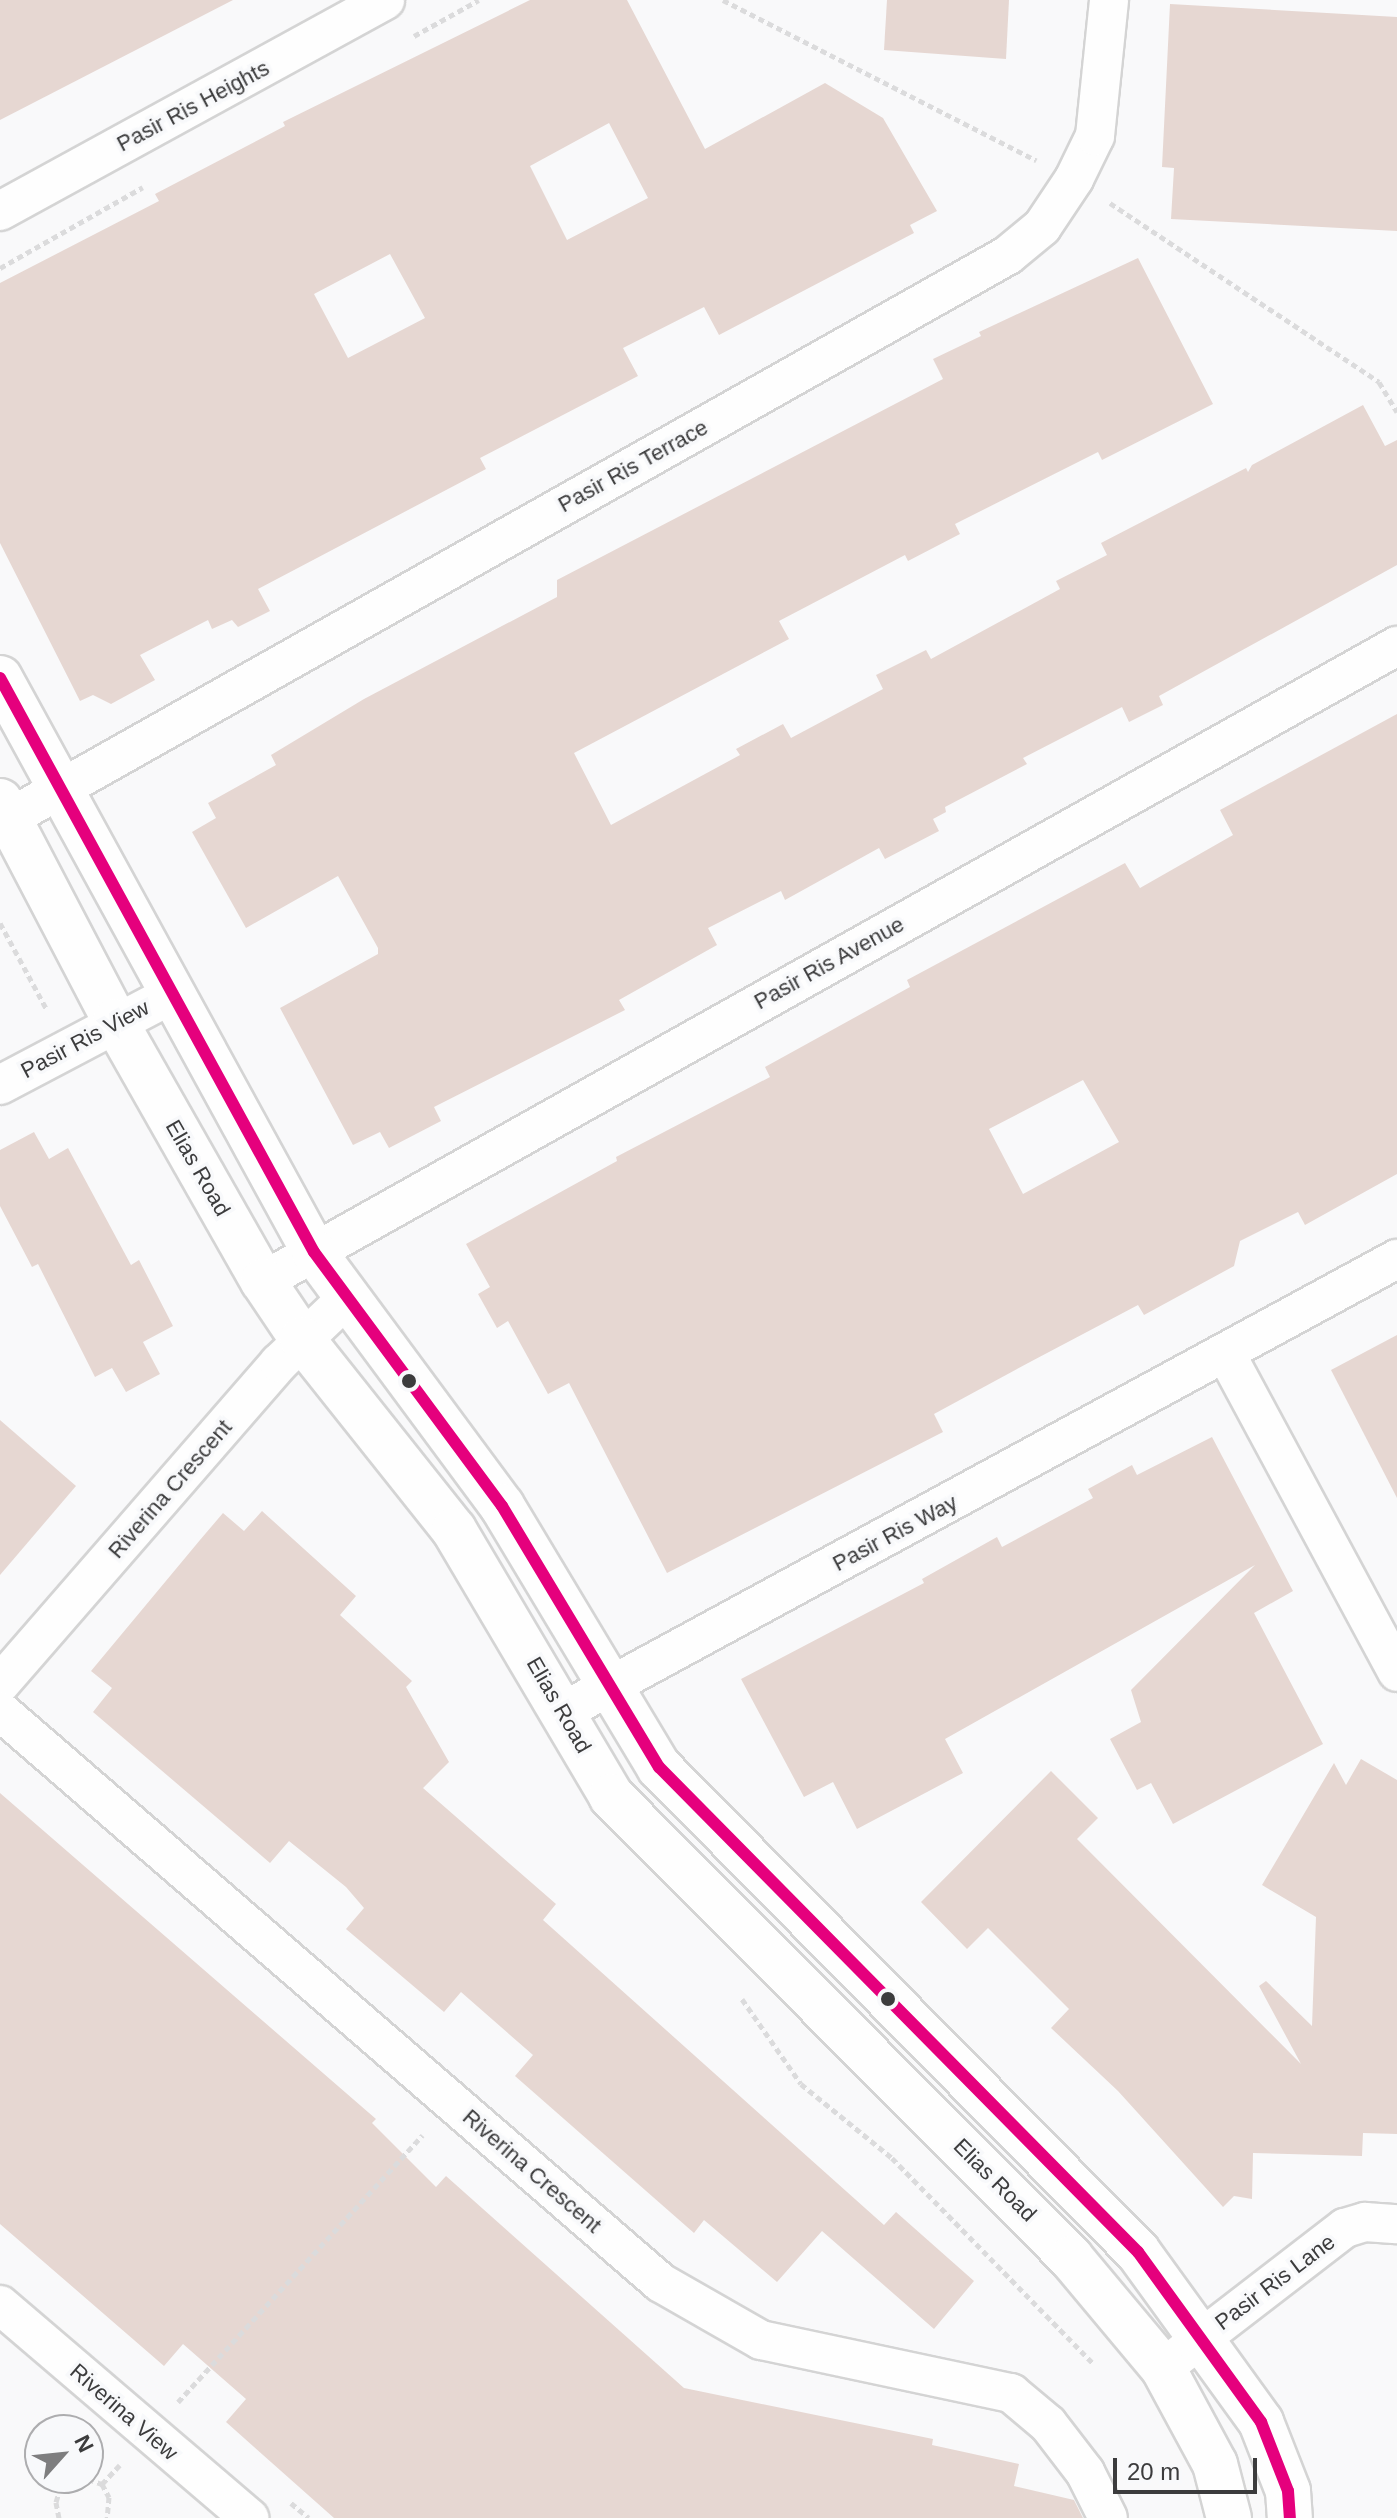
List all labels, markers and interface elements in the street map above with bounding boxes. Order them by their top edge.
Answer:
street label: Pasir Ris Heights [112,55,274,157]
street label: Pasir Ris Terrace [553,414,713,518]
street label: Pasir Ris Avenue [749,911,909,1015]
street label: Pasir Ris View [16,994,154,1084]
street label: Elias Road [160,1115,236,1221]
unlabelled marker [401,1373,417,1389]
street label: Riverina Crescent [103,1414,237,1564]
street label: Pasir Ris Way [828,1489,962,1577]
street label: Elias Road [521,1652,597,1758]
unlabelled marker [880,1991,896,2007]
street label: Riverina Crescent [457,2104,607,2238]
street label: Elias Road [948,2133,1042,2227]
street label: Pasir Ris Lane [1210,2228,1340,2336]
street label: Riverina View [65,2358,183,2466]
north arrow [24,2414,104,2494]
text: N [69,2431,99,2457]
scale bar [1117,2442,1261,2492]
text: 20 m [1127,2458,1180,2485]

